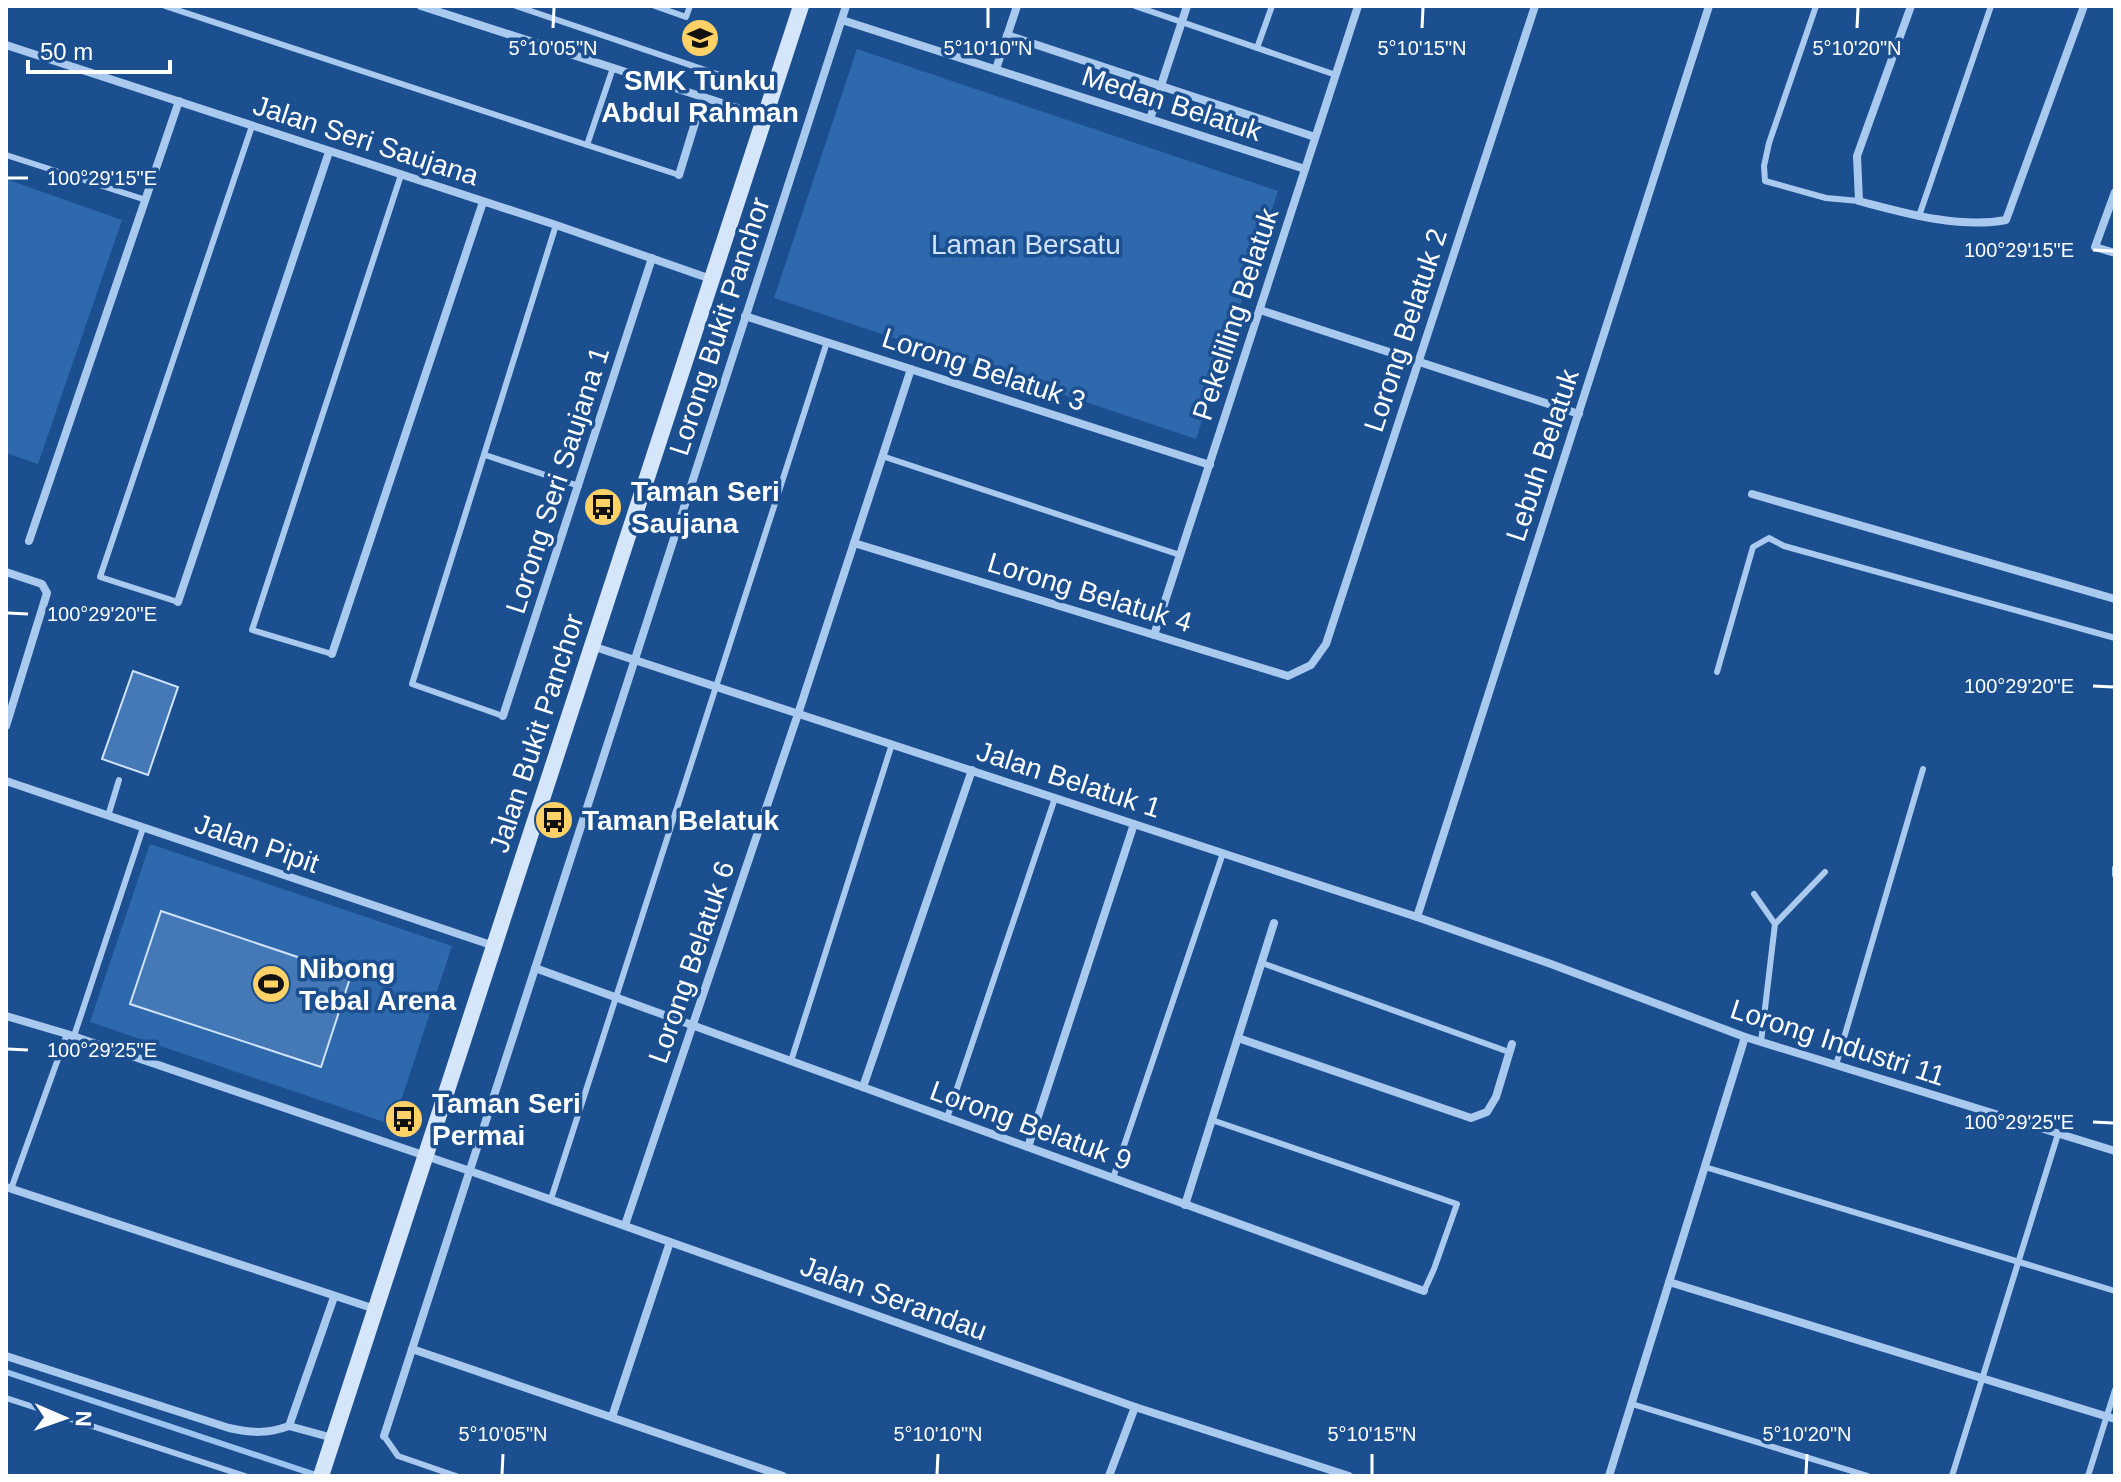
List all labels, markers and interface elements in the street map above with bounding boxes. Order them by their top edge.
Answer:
school or university icon: SMK Tunku Abdul Rahman [679,17,721,59]
scale bar [28,24,170,74]
text: 5°10'05"N [509,37,597,59]
text: 5°10'10"N [944,37,1032,59]
text: 5°10'15"N [1378,37,1466,59]
text: 5°10'20"N [1813,37,1901,59]
text: 50 m [40,38,93,65]
street label: Medan Belatuk [1078,60,1266,147]
place label: SMK Tunku Abdul Rahman [601,65,799,128]
street label: Jalan Seri Saujana [249,89,483,192]
text: 100°29'15"E [47,167,157,189]
street label: Lorong Bukit Panchor [663,193,776,459]
street label: Pekeliling Belatuk [1187,203,1285,424]
street label: Lorong Belatuk 2 [1358,225,1453,436]
park label: Laman Bersatu [931,229,1121,260]
text: 100°29'15"E [1964,239,2074,261]
street label: Lorong Belatuk 3 [878,322,1089,417]
street label: Lorong Seri Saujana 1 [500,343,615,617]
street label: Lebuh Belatuk [1500,364,1585,545]
place label: Taman Seri Saujana [631,476,780,539]
bus stop icon: Taman Seri Saujana [582,486,624,528]
street label: Lorong Belatuk 4 [984,547,1196,638]
text: 100°29'20"E [47,603,157,625]
street label: Jalan Bukit Panchor [483,610,590,856]
text: 100°29'20"E [1964,675,2074,697]
street label: Jalan Belatuk 1 [973,735,1165,824]
bus stop icon: Taman Belatuk [533,799,575,841]
place label: Taman Belatuk [582,805,780,836]
street label: Jalan Pipit [191,808,323,879]
street label: Lorong Belatuk 6 [642,857,741,1067]
place label: Nibong Tebal Arena [299,953,457,1016]
sports icon: Nibong Tebal Arena [250,963,292,1005]
street label: Lorong Industri 11 [1727,993,1949,1092]
text: 100°29'25"E [47,1039,157,1061]
street label: Lorong Belatuk 9 [926,1075,1136,1176]
place label: Taman Seri Permai [432,1088,581,1151]
bus stop icon: Taman Seri Permai [383,1098,425,1140]
text: 100°29'25"E [1964,1111,2074,1133]
street label: Jalan Serandau [796,1250,991,1347]
north arrow [24,1378,104,1458]
text: N [71,1410,96,1427]
text: 5°10'05"N [459,1423,547,1445]
text: 5°10'10"N [894,1423,982,1445]
text: 5°10'15"N [1328,1423,1416,1445]
text: 5°10'20"N [1763,1423,1851,1445]

